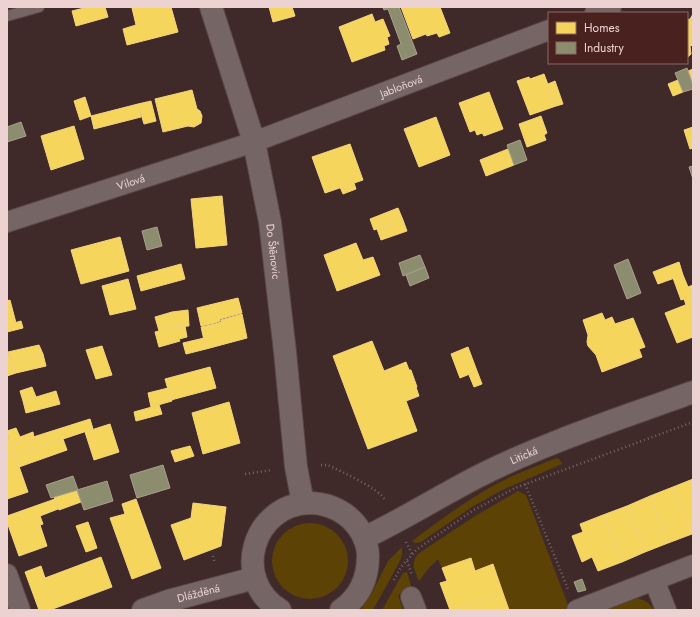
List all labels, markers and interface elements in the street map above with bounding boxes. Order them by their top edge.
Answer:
legend [548,12,688,64]
text: Homes [584,19,620,37]
text: Industry [584,39,625,57]
street label: Jabloňová [376,71,425,102]
street label: Vilová [115,170,147,194]
street label: Do Štěnovic [262,223,285,280]
street label: Litická [507,442,540,468]
street label: Dlážděná [175,580,221,606]

